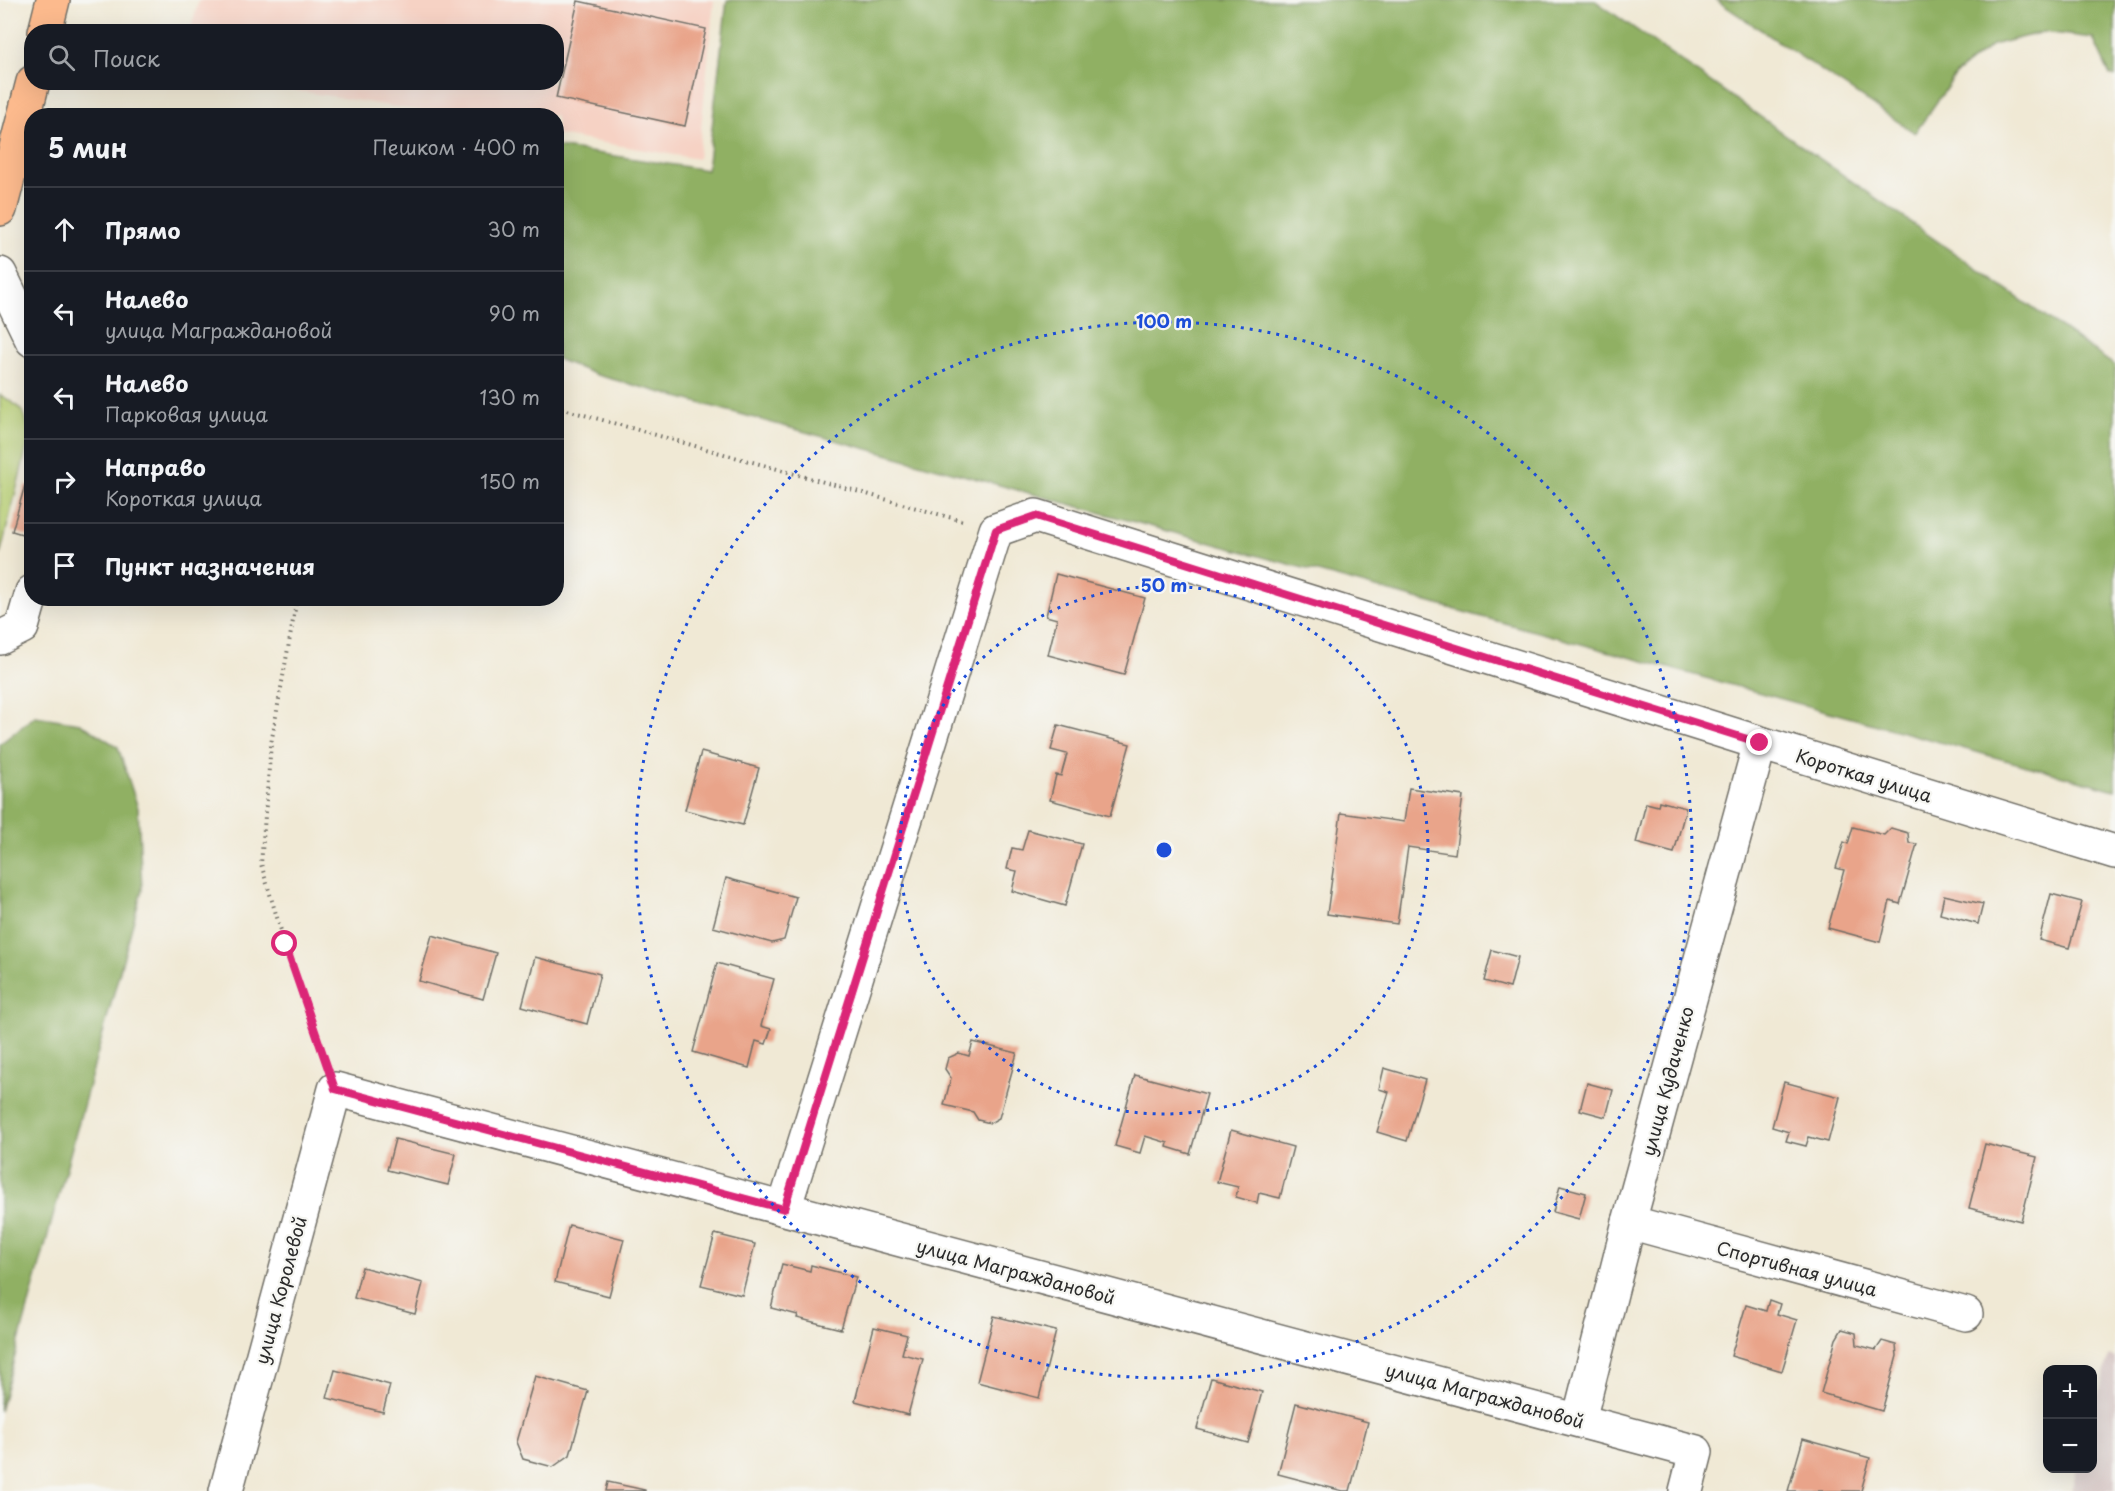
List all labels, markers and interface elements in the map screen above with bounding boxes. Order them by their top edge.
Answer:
search box [24,24,564,90]
icon: search [45,41,78,74]
text: Поиск [93,41,160,74]
text: 5 мин [48,128,127,167]
text: Пешком · 400 m [372,132,540,162]
icon: ahead [48,213,81,246]
text: Прямо [105,213,180,246]
text: 30 m [487,214,540,244]
text: Налево [105,282,188,315]
icon: left [48,297,81,330]
text: 90 m [489,298,540,328]
text: 100 m [1136,307,1192,334]
text: улица Маграждановой [105,315,332,345]
text: Налево [105,366,188,399]
icon: left [48,381,81,414]
text: 130 m [480,382,540,412]
text: Парковая улица [105,399,268,429]
text: Направо [105,450,206,483]
icon: right [48,465,81,498]
text: 150 m [480,466,540,496]
text: Короткая улица [105,483,262,513]
icon: arrive [48,549,81,582]
text: Пункт назначения [105,549,315,582]
text: 50 m [1141,571,1187,598]
route end [1746,729,1772,755]
street label: Короткая улица [1793,741,1936,809]
centre of rings [1154,840,1174,860]
route start [271,930,297,956]
street label: улица Кудаченко [1634,1003,1700,1159]
street label: улица Королевой [247,1213,313,1367]
street label: улица Маграждановой [914,1231,1118,1311]
street label: Спортивная улица [1714,1234,1881,1303]
street label: улица Маграждановой [1383,1355,1587,1435]
map controls [2043,1365,2097,1473]
button: + [2043,1365,2097,1419]
button: − [2043,1419,2097,1473]

